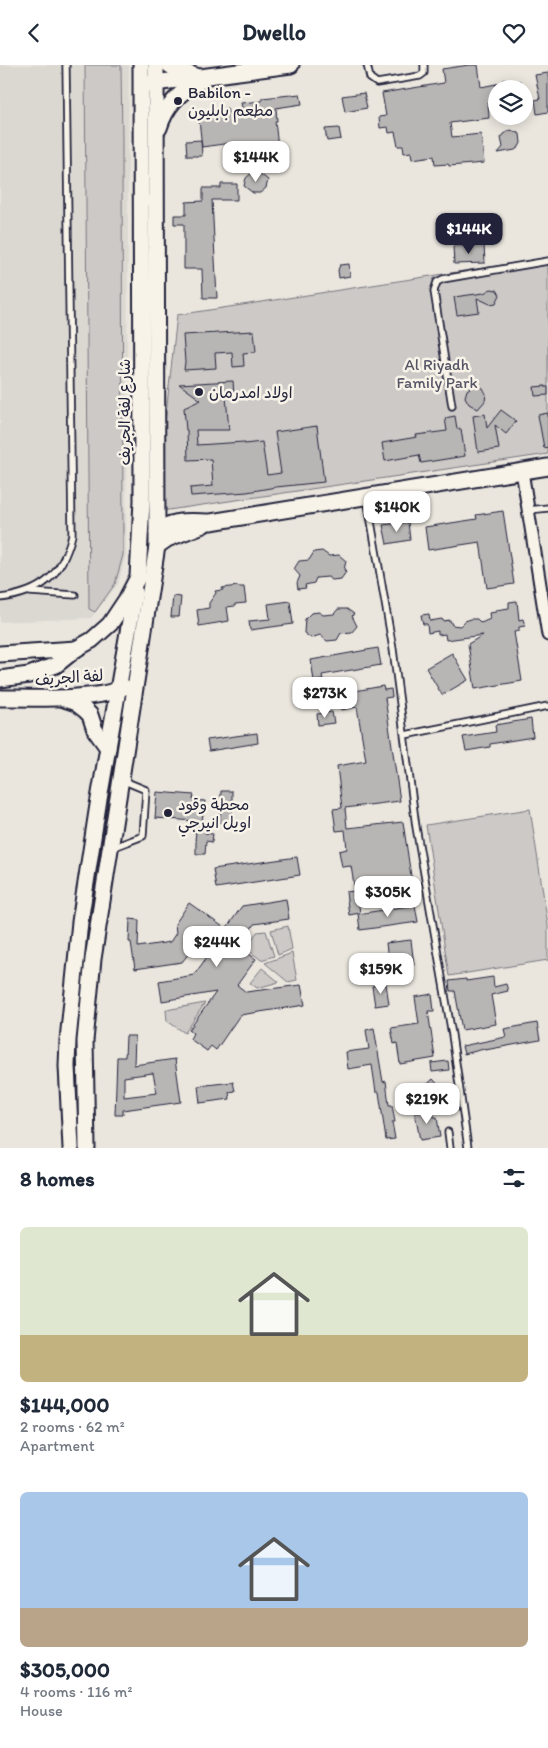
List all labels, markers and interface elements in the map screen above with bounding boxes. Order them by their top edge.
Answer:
icon: back [20,19,48,47]
text: Dwello [242,19,306,46]
icon: heart [500,19,528,47]
map controls [488,80,533,125]
button: layers [488,80,533,125]
place label: Babilon - مطعم بابليون [188,83,273,123]
marker: Babilon - مطعم بابليون [172,95,184,107]
pin: $144K [221,141,291,183]
text: $144K [234,147,279,166]
pin: $144K [434,213,504,255]
text: $144K [447,219,492,238]
park label: Al Riyadh Family Park [396,355,478,392]
street label: شارع لفة الجريف [115,359,136,465]
place label: اولاد امدرمان [209,383,293,402]
marker: اولاد امدرمان [193,386,205,398]
pin: $140K [362,491,432,533]
text: $140K [374,497,420,516]
street label: لفة الجريف [34,666,104,689]
pin: $273K [290,677,360,719]
text: $273K [303,683,347,702]
place label: محطة وقود اويل انيرجي [178,795,251,837]
marker: محطة وقود اويل انيرجي [162,807,174,819]
pin: $305K [353,875,423,918]
text: $305K [365,882,411,901]
pin: $244K [182,925,252,968]
text: $244K [194,932,240,951]
pin: $159K [346,953,416,995]
text: $159K [360,959,402,978]
pin: $219K [392,1083,462,1125]
text: $219K [406,1089,448,1108]
icon: filters [500,1164,528,1192]
text: 8 homes [20,1166,95,1191]
icon: home [229,1259,319,1349]
text: $144,000 [20,1392,109,1417]
text: 2 rooms · 62 m² [20,1417,125,1436]
text: Apartment [20,1436,95,1455]
icon: home [229,1524,319,1614]
text: $305,000 [20,1657,110,1682]
text: 4 rooms · 116 m² [20,1682,132,1701]
text: House [20,1701,63,1720]

